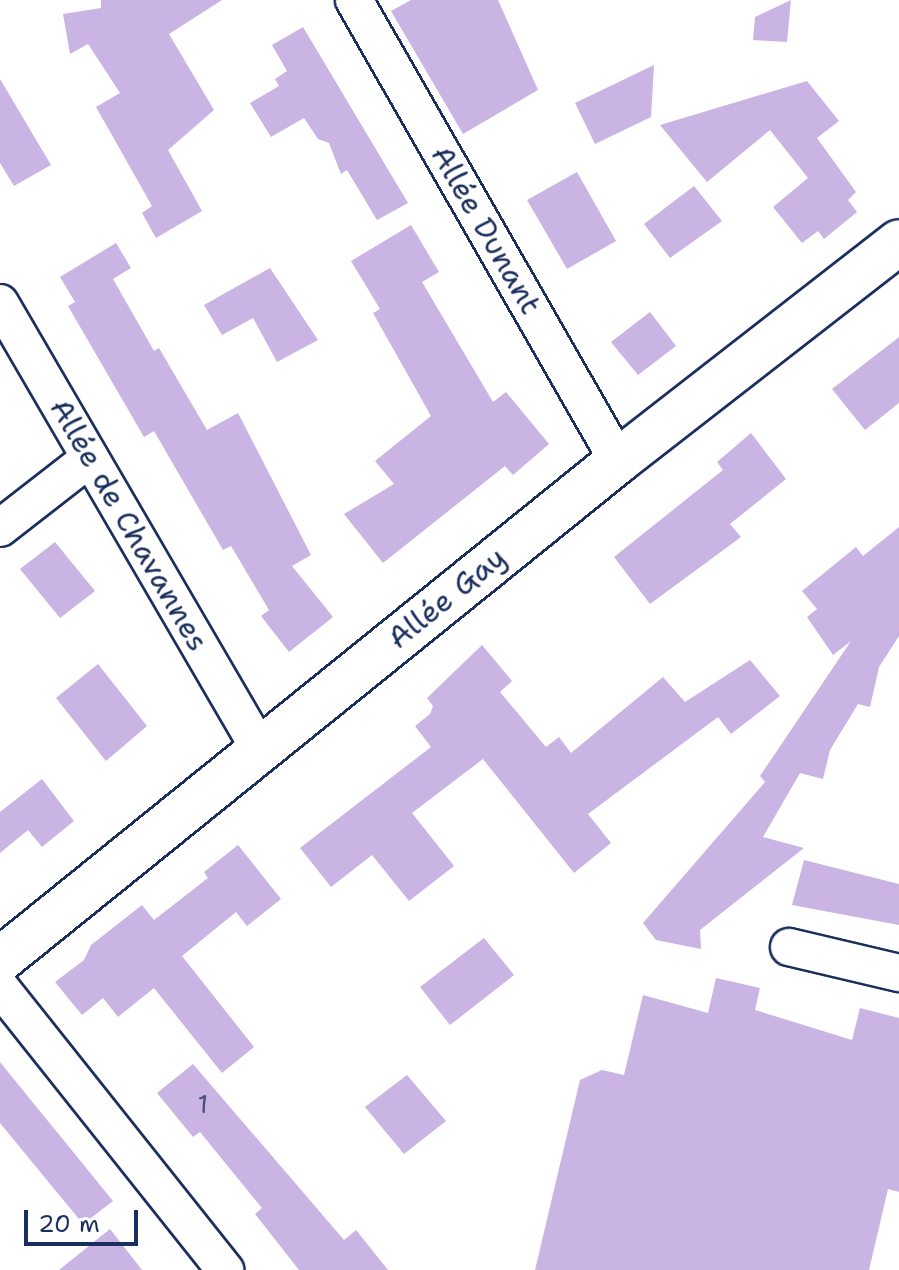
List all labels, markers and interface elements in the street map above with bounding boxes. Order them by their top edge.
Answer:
street label: Allée Dunant [423,139,549,321]
street label: Allée de Chavannes [42,392,216,658]
street label: Allée Gay [381,539,513,657]
house number: 1 [198,1088,208,1120]
scale bar [28,1194,142,1244]
text: 20 m [38,1208,100,1240]

